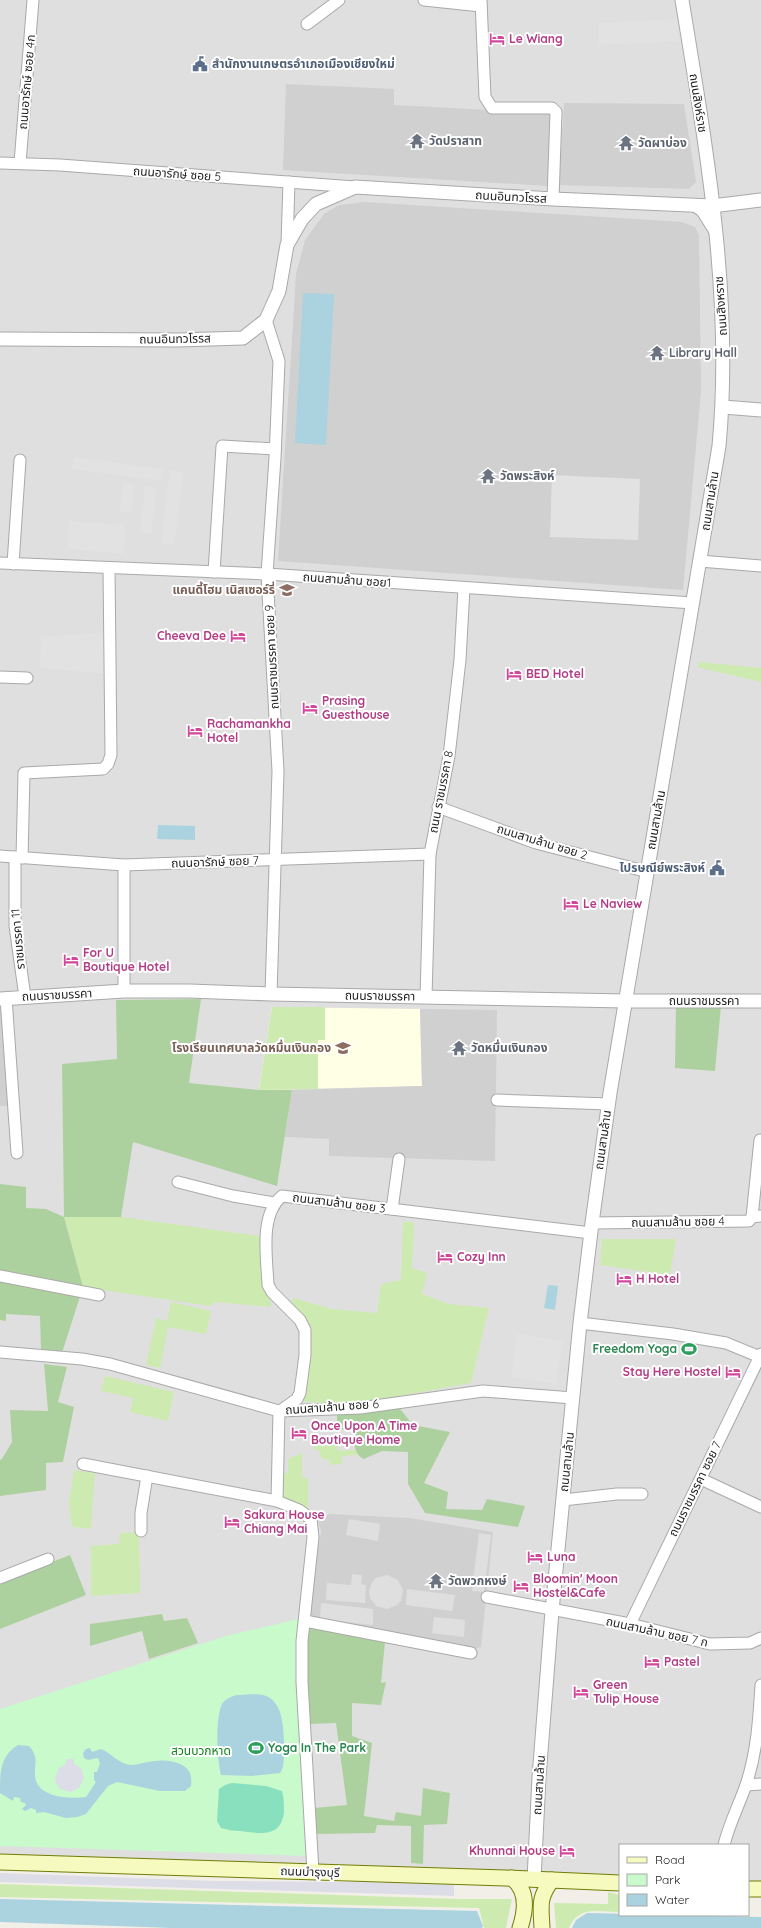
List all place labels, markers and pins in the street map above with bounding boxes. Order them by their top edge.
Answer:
hotel icon: Le Wiang [488,30,506,48]
place label: Le Wiang [509,31,563,46]
public building icon: สำนักงานเกษตรอำเภอเมืองเชียงใหม่ [191,55,209,73]
place label: สำนักงานเกษตรอำเภอเมืองเชียงใหม่ [212,56,395,71]
temple icon: วัดปราสาท [408,132,426,150]
place label: วัดปราสาท [429,133,482,148]
temple icon: วัดผาบ่อง [617,134,635,152]
place label: วัดผาบ่อง [638,135,687,150]
temple icon: Library Hall [648,344,666,362]
place label: Library Hall [669,345,737,360]
temple icon: วัดพระสิงห์ [479,467,497,485]
place label: วัดพระสิงห์ [500,468,555,483]
place label: แคนดี้โฮม เนิสเซอร์รี่ [172,581,275,597]
school or university icon: แคนดี้โฮม เนิสเซอร์รี่ [278,581,296,599]
hotel icon: Cheeva Dee [229,627,247,645]
place label: Cheeva Dee [157,628,226,643]
hotel icon: BED Hotel [505,665,523,683]
place label: BED Hotel [526,666,584,681]
place label: Prasing Guesthouse [322,693,390,722]
hotel icon: Prasing Guesthouse [301,699,319,717]
place label: Rachamankha Hotel [207,716,291,745]
hotel icon: Rachamankha Hotel [186,722,204,740]
public building icon: ไปรษณีย์พระสิงห์ [708,859,726,877]
place label: ไปรษณีย์พระสิงห์ [619,860,705,875]
hotel icon: Le Naview [562,895,580,913]
place label: Le Naview [583,896,642,911]
place label: For U Boutique Hotel [83,945,169,974]
hotel icon: For U Boutique Hotel [62,951,80,969]
place label: โรงเรียนเทศบาลวัดหมื่นเงินกอง [172,1039,331,1055]
school or university icon: โรงเรียนเทศบาลวัดหมื่นเงินกอง [334,1039,352,1057]
temple icon: วัดหมื่นเงินกอง [450,1039,468,1057]
place label: วัดหมื่นเงินกอง [471,1039,548,1055]
hotel icon: Cozy Inn [436,1248,454,1266]
place label: Cozy Inn [457,1249,506,1264]
hotel icon: H Hotel [615,1270,633,1288]
place label: H Hotel [636,1271,679,1286]
sports icon: Freedom Yoga [680,1340,698,1358]
place label: Freedom Yoga [593,1341,677,1356]
hotel icon: Stay Here Hostel [724,1363,742,1381]
place label: Stay Here Hostel [623,1364,721,1379]
place label: Once Upon A Time Boutique Home [311,1418,417,1447]
hotel icon: Once Upon A Time Boutique Home [290,1424,308,1442]
place label: Sakura House Chiang Mai [244,1507,325,1536]
hotel icon: Sakura House Chiang Mai [223,1513,241,1531]
hotel icon: Luna [526,1548,544,1566]
place label: Luna [547,1549,575,1564]
place label: Bloomin' Moon Hostel&Cafe [533,1571,618,1600]
temple icon: วัดพวกหงษ์ [427,1572,445,1590]
place label: วัดพวกหงษ์ [448,1573,507,1588]
hotel icon: Bloomin' Moon Hostel&Cafe [512,1577,530,1595]
hotel icon: Pastel [643,1653,661,1671]
place label: Pastel [664,1654,700,1669]
place label: Green Tulip House [593,1677,659,1706]
hotel icon: Green Tulip House [572,1683,590,1701]
sports icon: Yoga In The Park [247,1739,265,1757]
place label: Yoga In The Park [268,1740,366,1755]
hotel icon: Khunnai House [558,1842,576,1860]
place label: Khunnai House [469,1843,555,1858]

